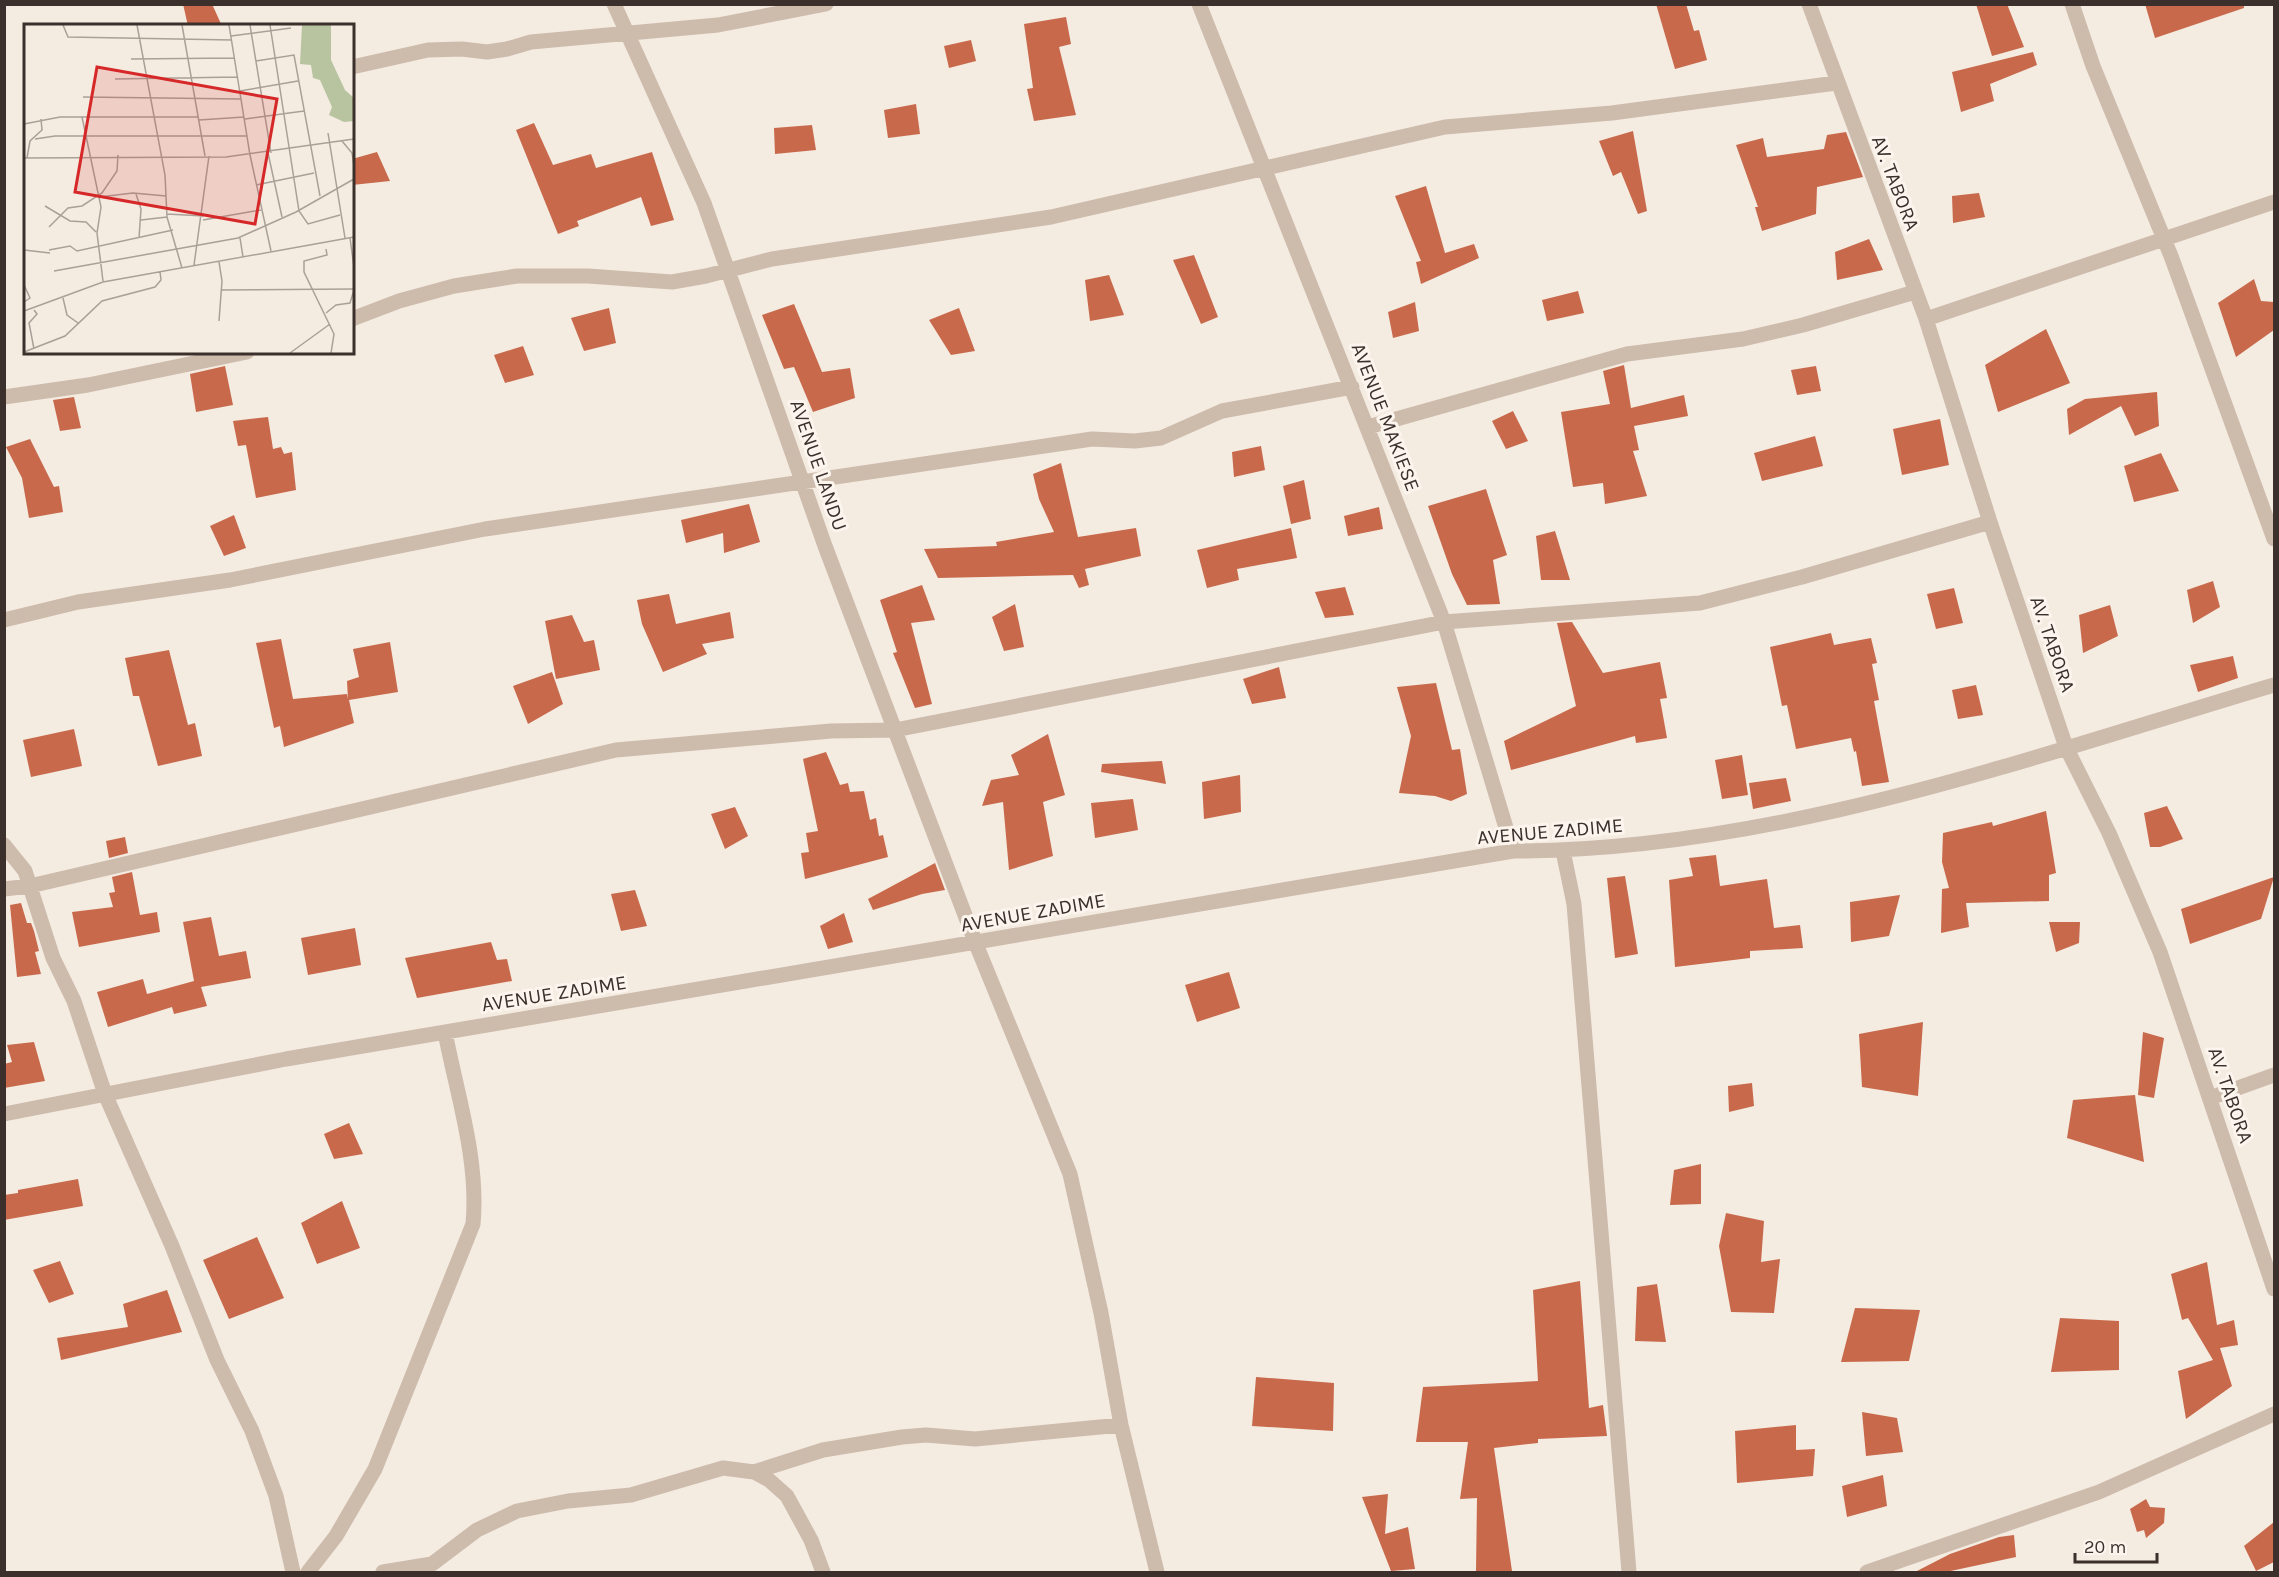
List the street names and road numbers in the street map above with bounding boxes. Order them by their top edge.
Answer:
street label: AV. TABORA [1867,132,1924,234]
street label: AVENUE MAKIESE [1347,340,1424,495]
street label: AVENUE LANDU [785,397,852,534]
street label: AV. TABORA [2025,593,2080,695]
street label: AVENUE ZADIME [1476,814,1624,849]
street label: AVENUE ZADIME [959,888,1107,937]
street label: AVENUE ZADIME [480,971,628,1016]
street label: AV. TABORA [2203,1044,2258,1146]

